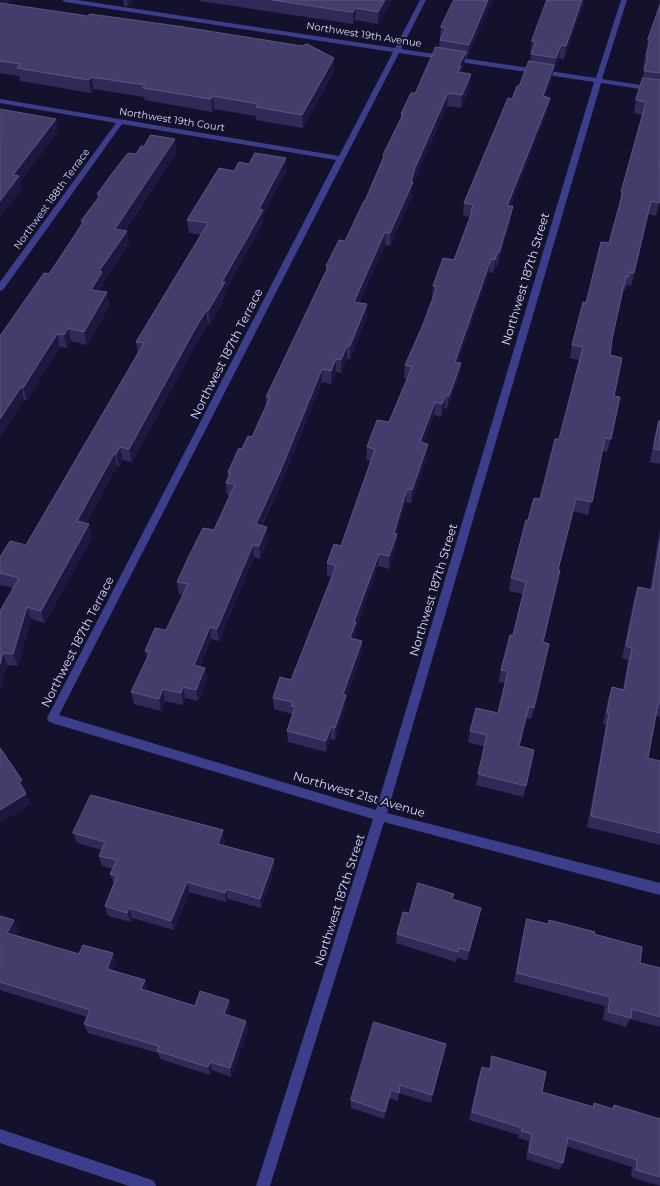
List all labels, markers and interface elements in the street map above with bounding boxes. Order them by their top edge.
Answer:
street label: Northwest 19th Avenue [306,20,422,50]
street label: Northwest 19th Court [118,106,226,134]
street label: Northwest 188th Terrace [11,146,93,252]
street label: Northwest 187th Street [499,211,553,347]
street label: Northwest 187th Terrace [188,286,266,422]
street label: Northwest 187th Street [407,522,461,658]
street label: Northwest 187th Terrace [39,574,117,710]
street label: Northwest 21st Avenue [291,769,427,821]
street label: Northwest 187th Street [312,832,368,968]

